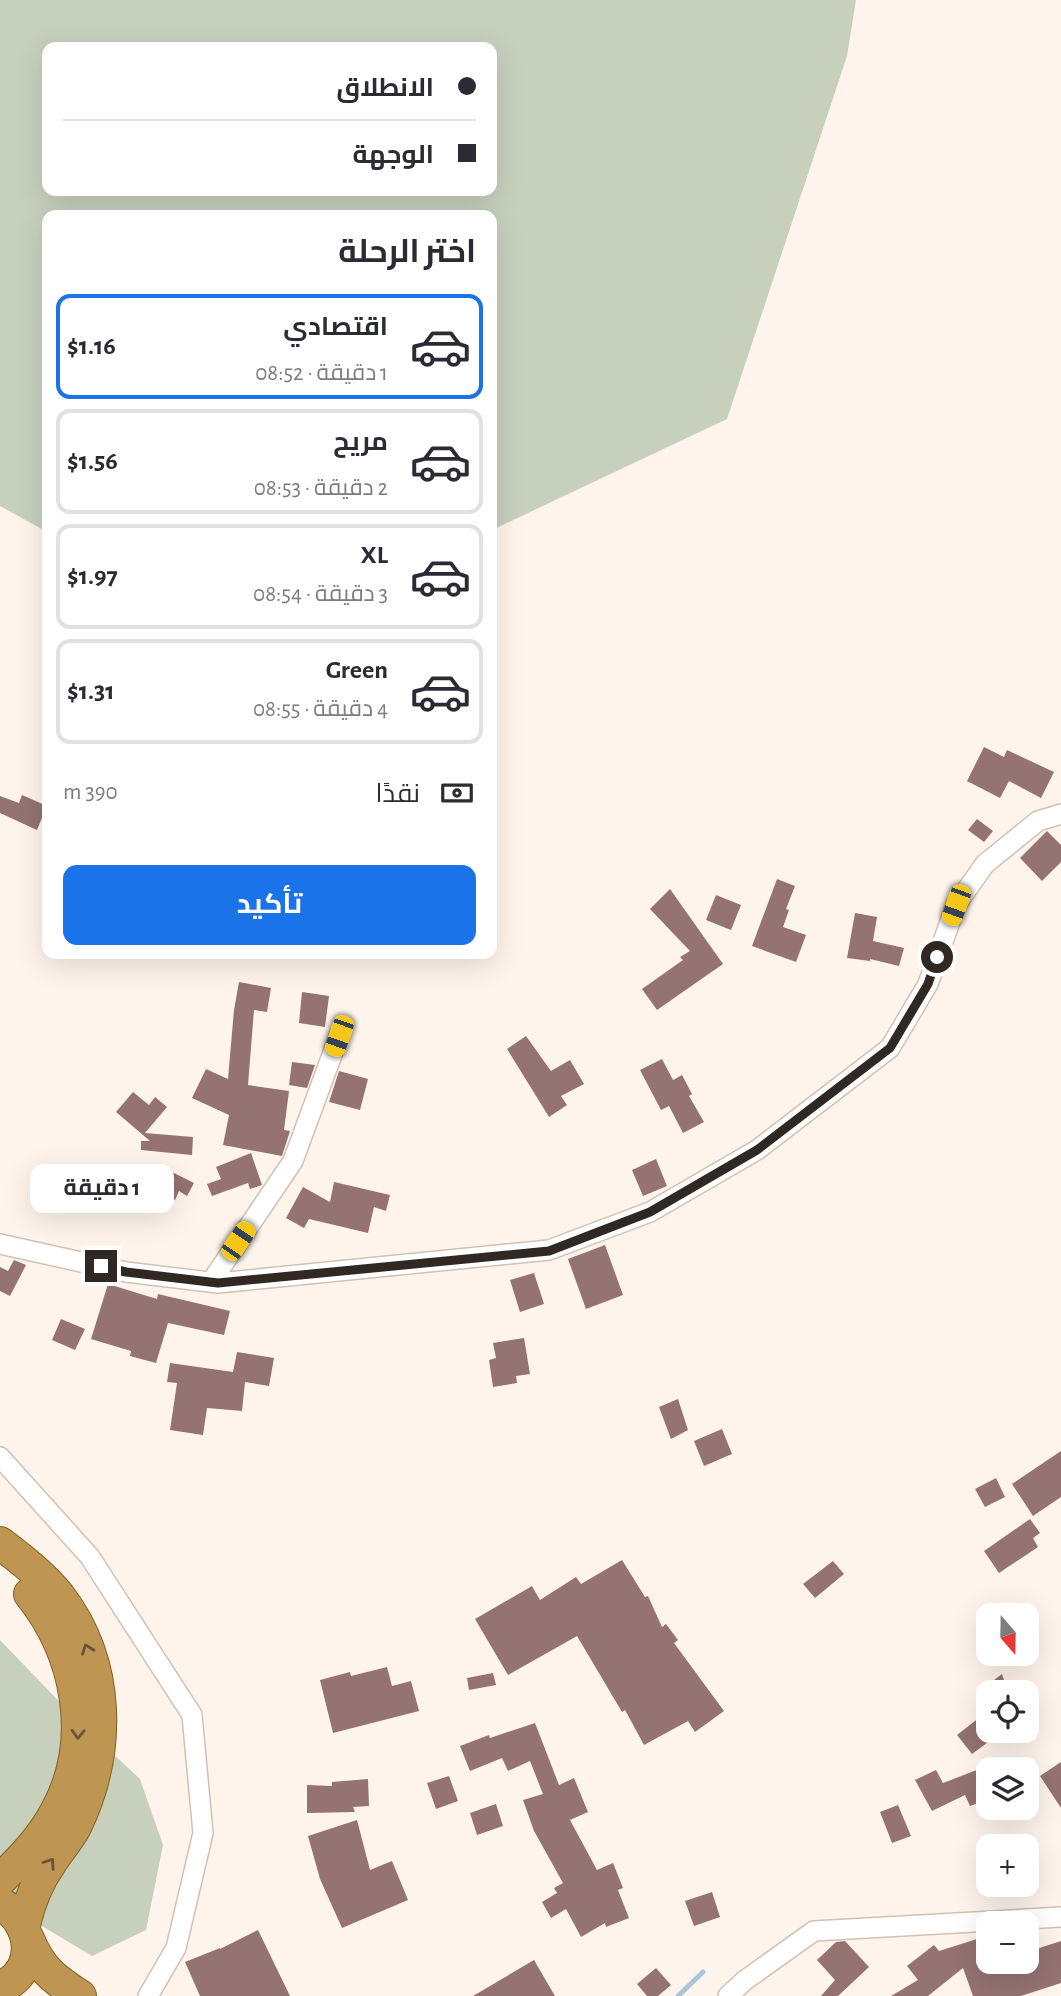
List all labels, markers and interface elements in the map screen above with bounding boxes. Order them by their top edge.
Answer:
text: الانطلاق [336,75,434,101]
text: الوجهة [353,142,434,168]
text: اختر الرحلة [338,236,476,268]
text: اقتصادي [283,314,388,340]
icon: car [409,315,472,378]
text: $1.16 [67,333,116,359]
text: 1 دقيقة · 08:52 [255,362,388,385]
text: مريح [333,429,388,455]
icon: car [409,430,472,493]
text: $1.56 [67,448,118,474]
text: 2 دقيقة · 08:53 [254,477,388,500]
text: XL [361,542,388,568]
icon: car [409,545,472,608]
text: $1.97 [67,563,118,589]
text: 3 دقيقة · 08:54 [253,583,388,606]
text: Green [326,657,388,683]
icon: car [409,660,472,723]
text: $1.31 [67,678,115,704]
text: 4 دقيقة · 08:55 [253,698,388,721]
icon: cash [438,774,476,812]
text: 390 m [63,781,118,804]
text: نقدًا [376,781,420,807]
button: تأكيد [63,865,476,945]
car [939,882,974,928]
route start [921,941,953,973]
car [323,1013,356,1059]
callout: 1 دقيقة [29,1164,173,1214]
text: 1 دقيقة [64,1177,140,1200]
car [218,1218,259,1264]
route end [85,1250,117,1282]
north arrow [976,1603,1040,1666]
map controls [976,1603,1039,1974]
one-way arrow [81,1644,95,1656]
button: locate [976,1680,1039,1743]
one-way arrow [70,1728,85,1739]
button: layers [976,1757,1039,1820]
button: + [976,1834,1039,1897]
one-way arrow [42,1858,54,1871]
button: − [976,1911,1039,1974]

